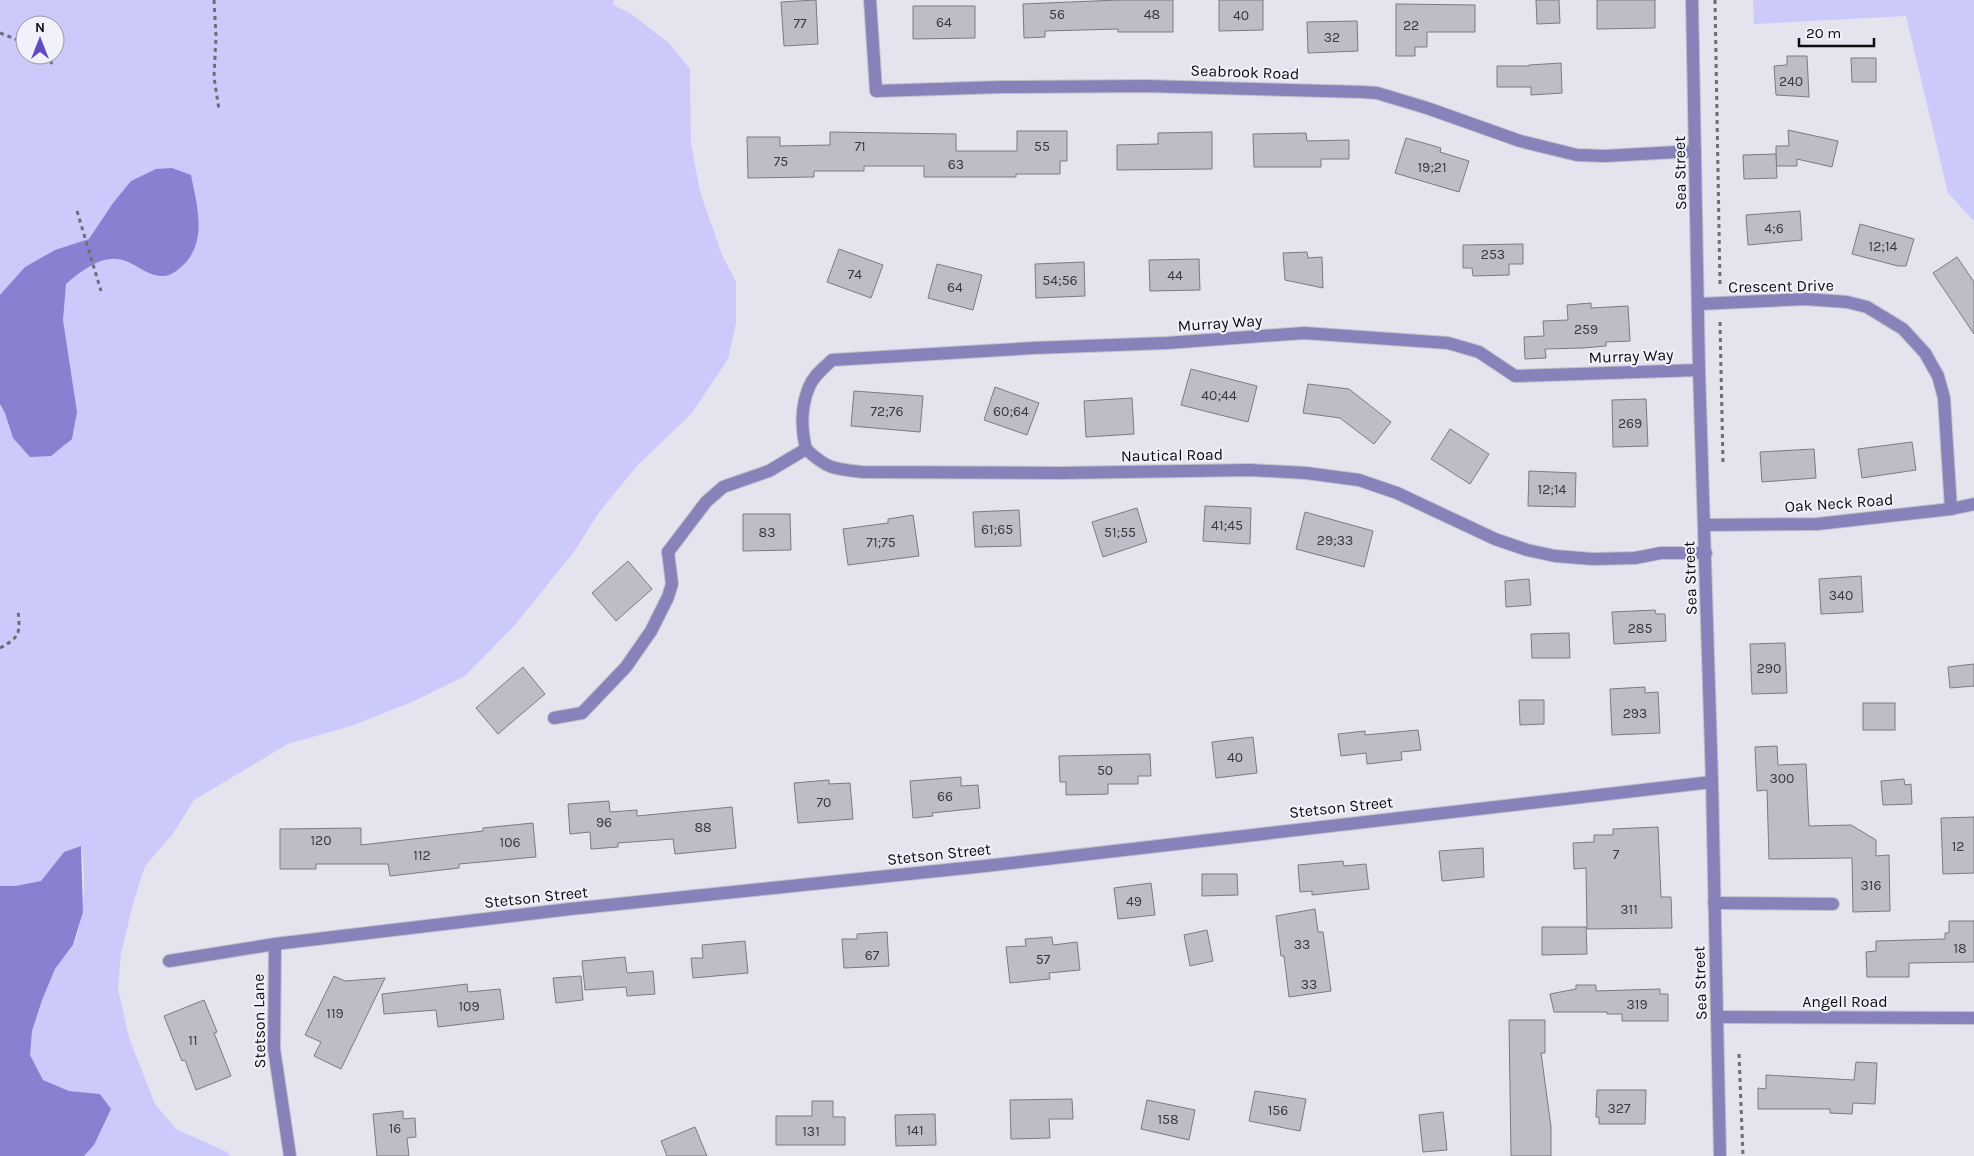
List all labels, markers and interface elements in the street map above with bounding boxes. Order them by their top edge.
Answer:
house number: 56 [1049,6,1065,23]
house number: 48 [1144,6,1160,23]
house number: 40 [1233,7,1249,24]
house number: 64 [936,14,952,31]
north arrow [15,15,65,65]
house number: 77 [793,15,807,32]
scale bar [1799,15,1874,47]
house number: 22 [1403,17,1419,34]
text: N [35,19,45,36]
text: 20 m [1806,24,1841,42]
house number: 32 [1324,29,1340,46]
street label: Seabrook Road [1190,61,1300,83]
house number: 240 [1779,73,1803,90]
street label: Sea Street [1670,136,1690,210]
house number: 71 [854,138,866,155]
house number: 55 [1034,138,1050,155]
house number: 75 [774,153,788,170]
house number: 63 [948,156,964,173]
house number: 19;21 [1417,159,1447,176]
house number: 4;6 [1764,220,1784,237]
house number: 12;14 [1869,238,1898,255]
house number: 253 [1481,246,1505,263]
house number: 74 [848,266,862,283]
house number: 44 [1167,267,1183,284]
house number: 54;56 [1042,272,1078,289]
street label: Crescent Drive [1728,276,1834,296]
house number: 64 [947,279,963,296]
street label: Murray Way [1177,311,1264,335]
house number: 259 [1574,321,1598,338]
street label: Murray Way [1588,345,1674,367]
house number: 40;44 [1201,387,1237,404]
house number: 72;76 [871,403,903,420]
house number: 60;64 [993,403,1029,420]
house number: 269 [1618,415,1642,432]
street label: Nautical Road [1121,445,1223,465]
house number: 12;14 [1538,481,1567,498]
street label: Oak Neck Road [1784,490,1894,516]
house number: 41;45 [1211,517,1243,534]
house number: 61;65 [981,521,1013,538]
house number: 83 [759,524,775,541]
house number: 51;55 [1104,524,1136,541]
house number: 29;33 [1317,532,1353,549]
house number: 71;75 [866,534,896,551]
street label: Sea Street [1679,540,1701,616]
house number: 340 [1829,587,1853,604]
house number: 285 [1628,620,1652,637]
house number: 290 [1757,660,1781,677]
house number: 293 [1623,705,1647,722]
house number: 40 [1227,749,1243,766]
house number: 50 [1097,762,1113,779]
house number: 300 [1770,770,1794,787]
house number: 66 [937,788,953,805]
street label: Stetson Street [1288,792,1394,822]
house number: 70 [817,794,831,811]
house number: 96 [596,814,612,831]
house number: 88 [694,819,712,836]
house number: 120 [310,832,332,849]
house number: 106 [500,834,520,851]
house number: 12 [1952,838,1964,855]
street label: Stetson Street [886,839,992,869]
house number: 7 [1613,846,1620,863]
house number: 112 [413,847,431,864]
house number: 316 [1861,877,1881,894]
street label: Stetson Street [483,882,589,912]
house number: 49 [1126,893,1142,910]
house number: 311 [1620,901,1638,918]
house number: 33 [1294,936,1310,953]
house number: 18 [1953,940,1967,957]
street label: Sea Street [1689,945,1711,1021]
house number: 67 [865,947,880,964]
house number: 57 [1036,951,1051,968]
street label: Stetson Lane [249,973,269,1069]
house number: 33 [1301,976,1317,993]
street label: Angell Road [1802,992,1888,1011]
house number: 319 [1626,996,1648,1013]
house number: 109 [458,998,480,1015]
house number: 119 [326,1005,344,1022]
house number: 11 [188,1032,198,1049]
house number: 327 [1608,1100,1631,1117]
house number: 156 [1268,1102,1288,1119]
house number: 158 [1157,1111,1179,1128]
house number: 16 [389,1120,401,1137]
house number: 141 [906,1122,924,1139]
house number: 131 [802,1123,820,1140]

